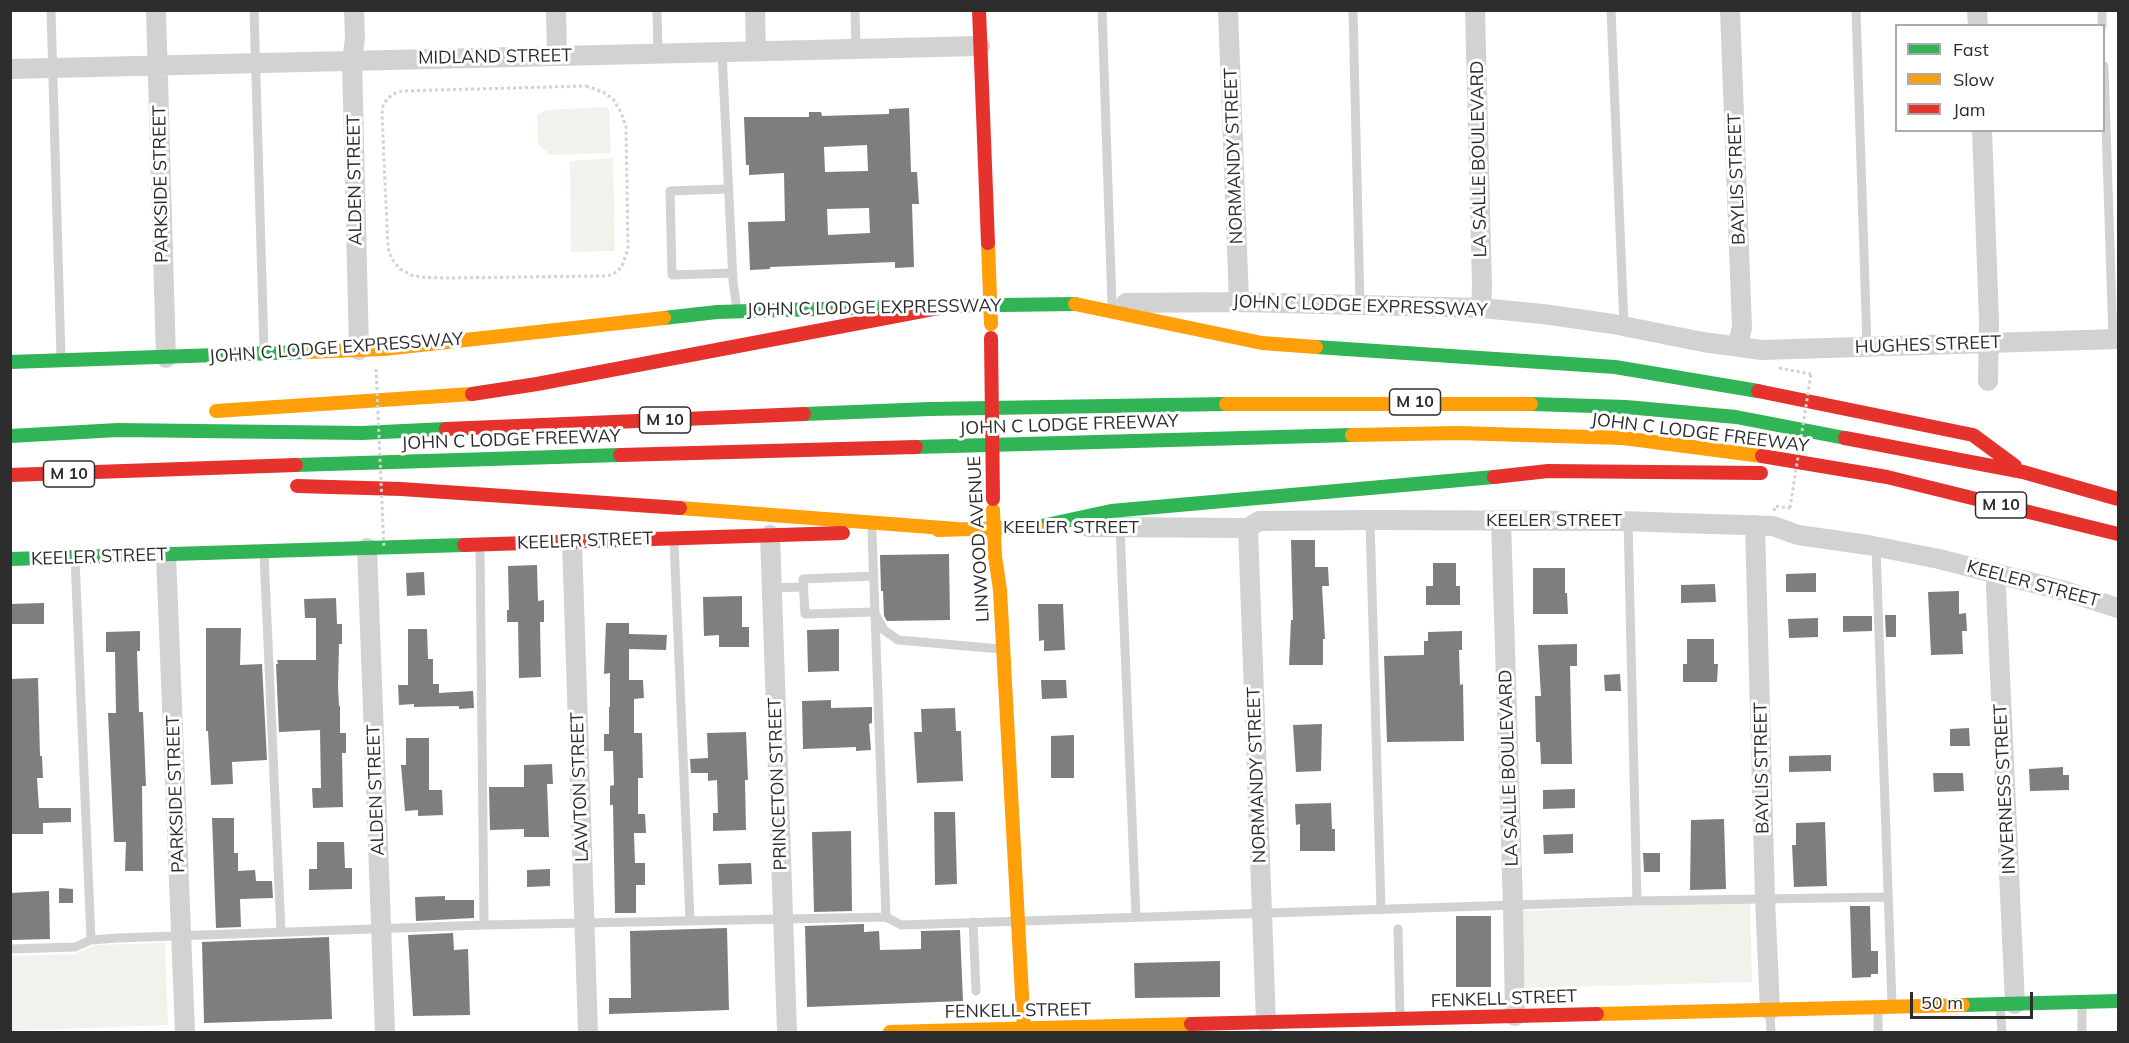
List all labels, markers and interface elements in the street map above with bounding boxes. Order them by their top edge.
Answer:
legend [1895,24,2105,132]
text: Fast [1953,38,1989,61]
street label: MIDLAND STREET [418,45,572,69]
street label: LA SALLE BOULEVARD [1466,60,1492,258]
street label: NORMANDY STREET [1220,68,1248,244]
text: Slow [1953,68,1994,91]
text: Jam [1953,98,1986,121]
street label: PARKSIDE STREET [149,105,173,263]
street label: BAYLIS STREET [1724,113,1750,245]
street label: ALDEN STREET [343,114,367,246]
street label: JOHN C LODGE EXPRESSWAY [1232,291,1488,321]
street label: JOHN C LODGE EXPRESSWAY [746,295,1002,321]
street label: JOHN C LODGE EXPRESSWAY [208,328,464,368]
street label: HUGHES STREET [1855,332,2001,358]
road number: M 10 [1390,389,1440,415]
road number: M 10 [640,407,690,433]
street label: JOHN C LODGE FREEWAY [1590,409,1810,457]
street label: JOHN C LODGE FREEWAY [959,410,1179,440]
street label: JOHN C LODGE FREEWAY [401,425,621,455]
street label: LINWOOD AVENUE [964,455,994,623]
road number: M 10 [44,461,94,487]
road number: M 10 [1976,492,2026,518]
street label: KEELER STREET [1486,510,1622,532]
street label: KEELER STREET [1003,517,1139,539]
street label: KEELER STREET [517,528,653,554]
street label: KEELER STREET [31,544,167,570]
street label: KEELER STREET [1964,556,2102,612]
street label: LA SALLE BOULEVARD [1495,669,1523,867]
street label: NORMANDY STREET [1243,687,1271,863]
street label: PRINCETON STREET [764,697,792,871]
street label: BAYLIS STREET [1750,702,1774,834]
street label: INVERNESS STREET [1990,703,2020,875]
street label: LAWTON STREET [567,712,593,862]
street label: PARKSIDE STREET [162,715,190,873]
street label: ALDEN STREET [363,724,389,856]
scale bar [1913,980,2036,1018]
street label: FENKELL STREET [1430,986,1578,1012]
text: 50 m [1921,991,1963,1014]
street label: FENKELL STREET [945,999,1091,1023]

